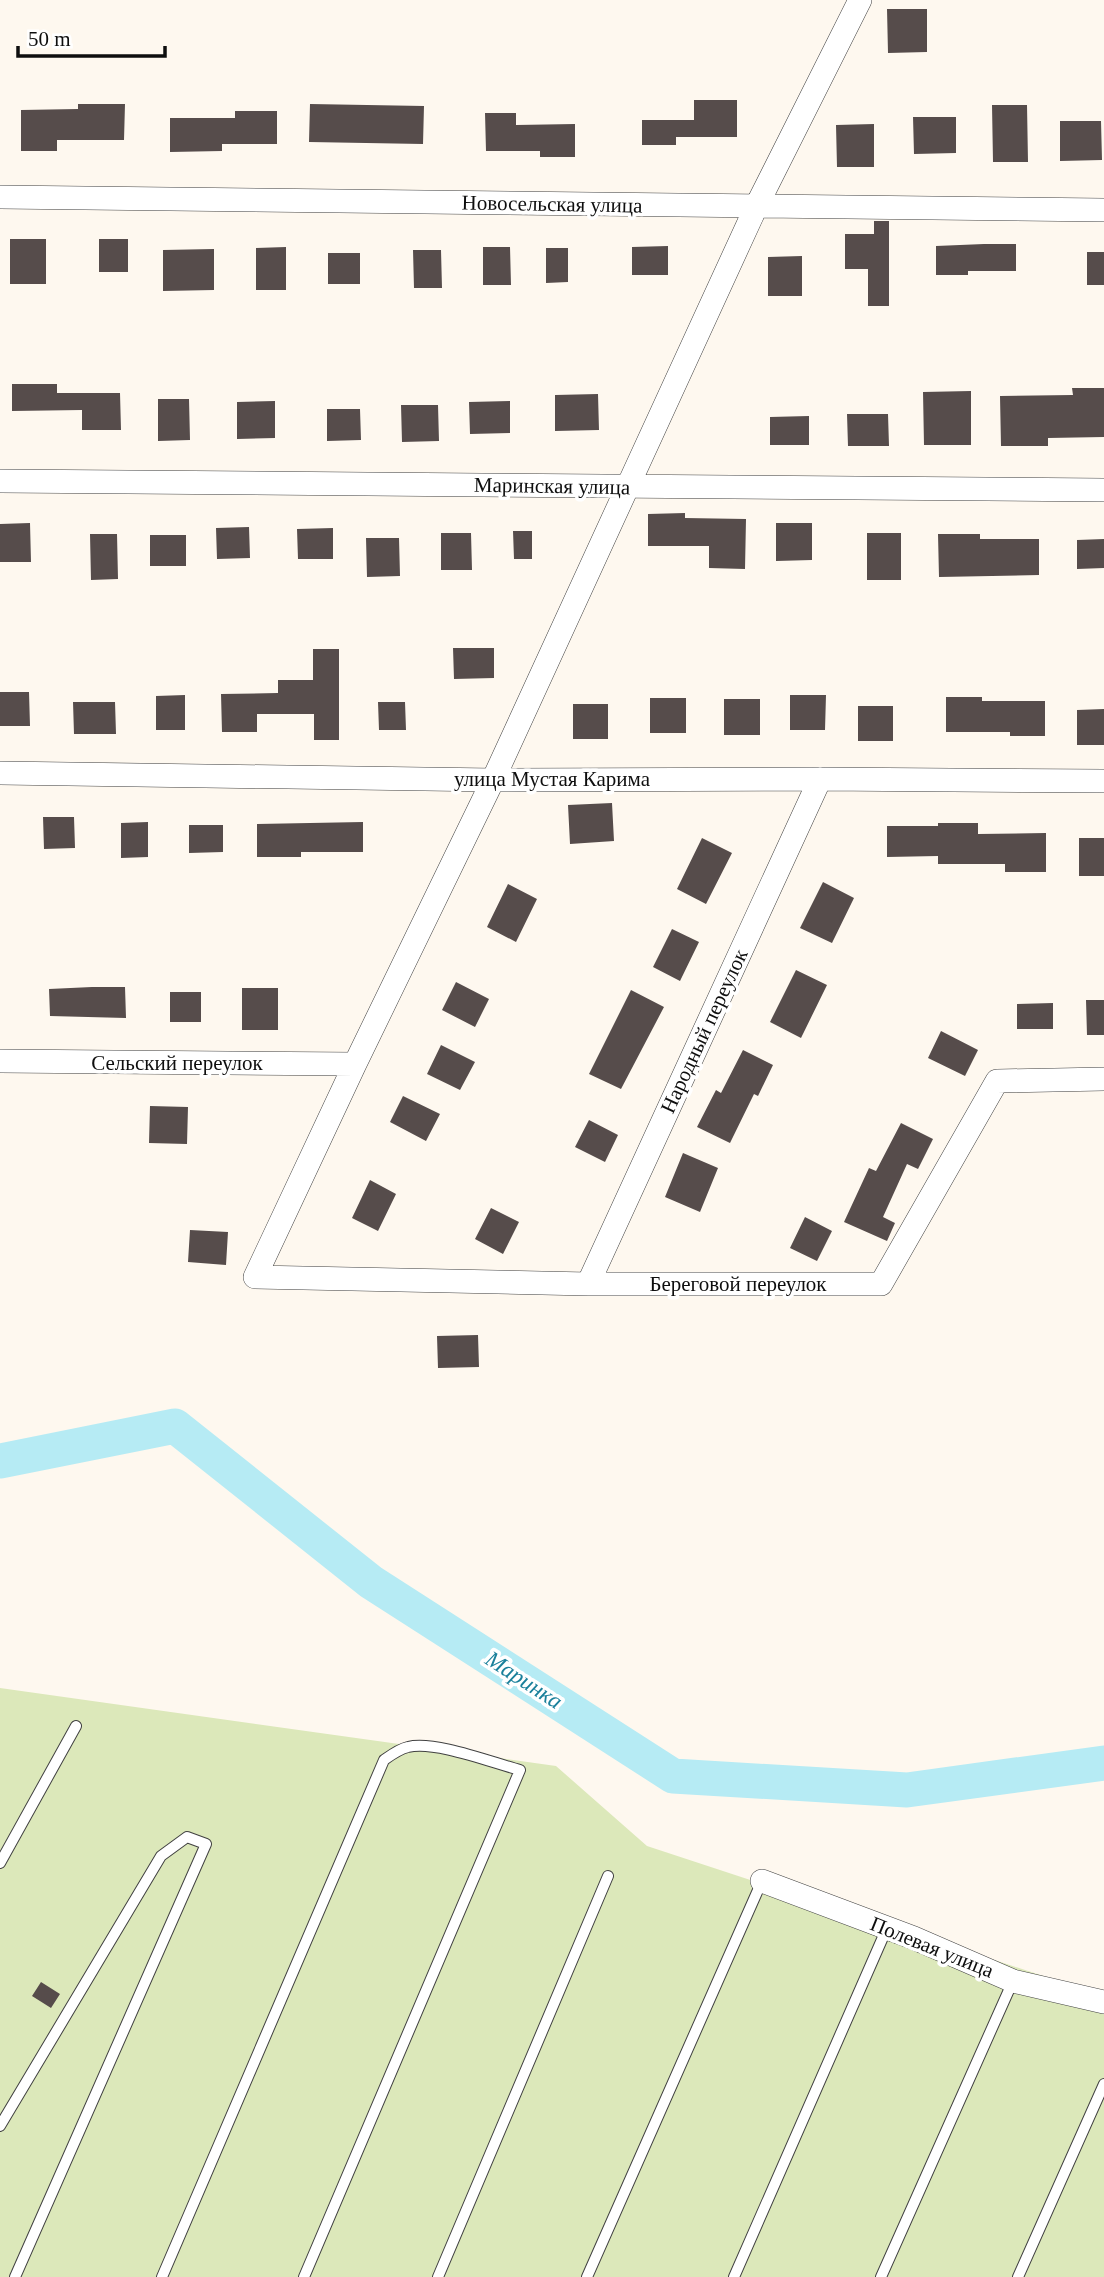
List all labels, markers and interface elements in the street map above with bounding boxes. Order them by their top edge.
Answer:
scale bar [18,14,164,58]
text: 50 m [28,27,71,51]
street label: Новосельская улица [461,190,643,218]
street label: Маринская улица [474,473,631,499]
street label: улица Мустая Карима [454,767,651,791]
street label: Народный переулок [656,945,753,1117]
street label: Сельский переулок [91,1051,264,1075]
street label: Береговой переулок [649,1272,827,1296]
water label: Маринка [480,1645,567,1714]
street label: Полевая улица [867,1911,998,1983]

